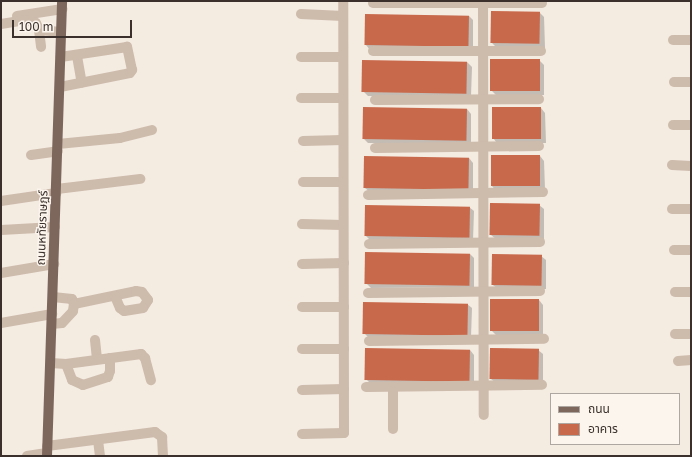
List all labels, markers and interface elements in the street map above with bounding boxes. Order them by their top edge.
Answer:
scale bar [14,12,134,38]
text: 100 m [19,19,53,34]
street label: ถนนหทัยราษฎร์ [33,190,51,266]
legend [550,393,680,445]
text: ถนน [588,401,610,416]
text: อาคาร [588,421,618,436]

